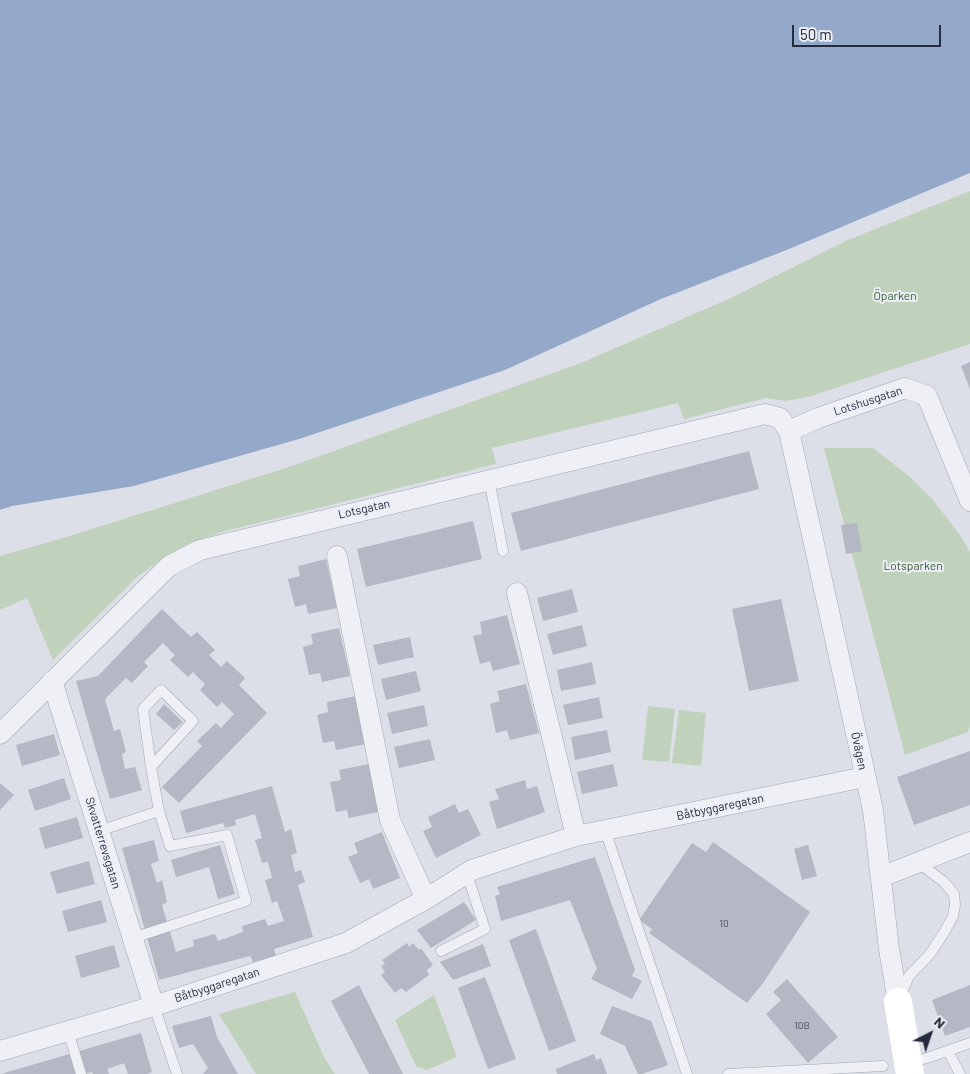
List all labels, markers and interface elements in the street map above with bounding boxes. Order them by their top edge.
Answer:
scale bar [795,15,944,47]
text: 50 m [800,25,832,43]
park label: Öparken [873,289,917,303]
street label: Lotshusgatan [832,383,904,419]
street label: Lotsgatan [337,496,391,522]
park label: Lotsparken [883,559,943,573]
street label: Övägen [848,731,870,771]
street label: Båtbyggaregatan [675,791,765,823]
street label: Skvatterrevsgatan [82,795,124,891]
house number: 10 [719,918,729,930]
street label: Båtbyggaregatan [173,964,261,1006]
north arrow [905,1009,955,1059]
text: N [931,1013,949,1032]
house number: 10B [794,1020,810,1032]

